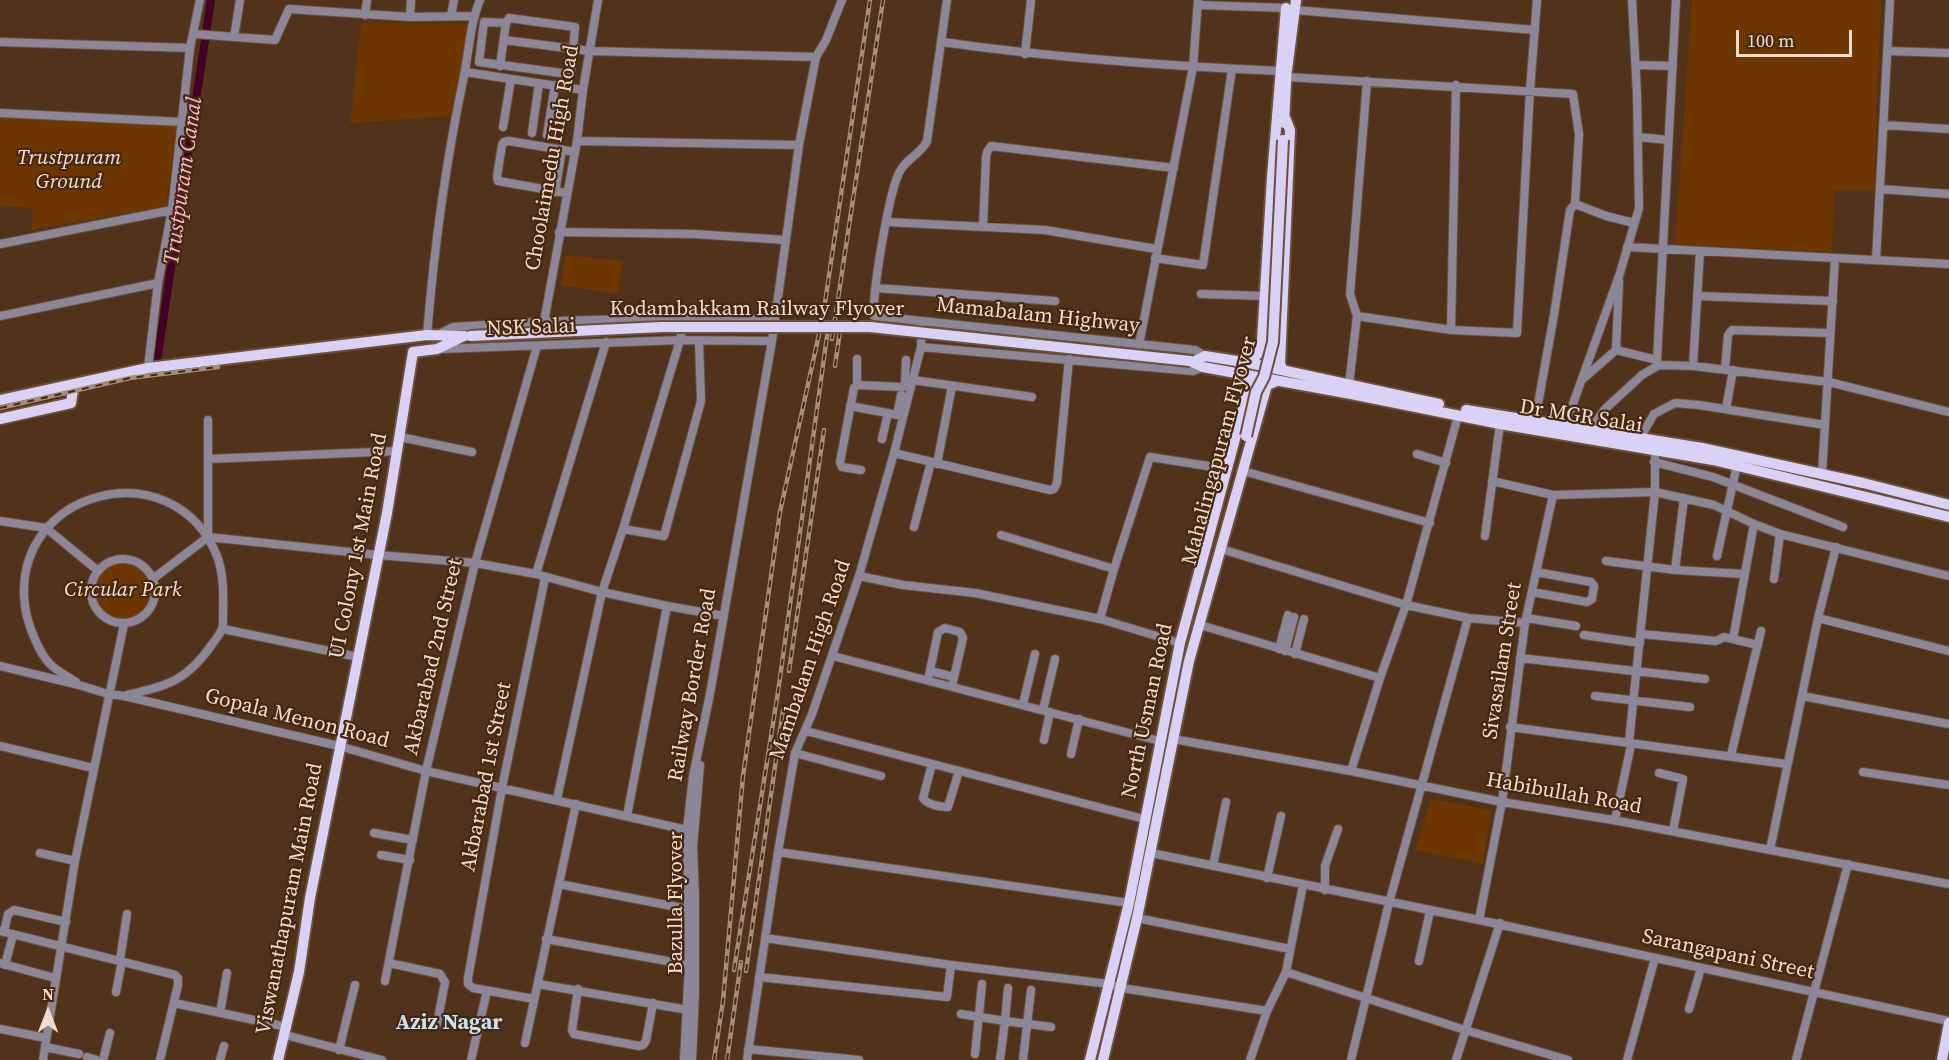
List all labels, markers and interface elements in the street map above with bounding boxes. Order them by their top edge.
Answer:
scale bar [1739,18,1854,56]
text: 100 m [1747,28,1794,53]
street label: Choolaimedu High Road [521,43,585,273]
water label: Trustpuram Canal [159,96,209,266]
park label: Trustpuram Ground [17,146,121,196]
street label: Mamabalam Highway [935,293,1141,339]
street label: Kodambakkam Railway Flyover [610,297,904,323]
street label: NSK Salai [486,314,576,342]
street label: Mahalingapuram Flyover [1177,334,1263,568]
street label: Dr MGR Salai [1518,395,1644,439]
street label: UI Colony 1st Main Road [325,431,393,661]
street label: Akbarabad 2nd Street [399,556,469,758]
street label: Mambalam High Road [765,557,857,763]
park label: Circular Park [64,578,182,604]
street label: Sivasailam Street [1478,581,1528,741]
street label: Railway Border Road [664,586,722,784]
street label: North Usman Road [1117,621,1179,801]
street label: Akbarabad 1st Street [456,680,518,874]
street label: Gopala Menon Road [202,684,392,754]
street label: Viswanathapuram Main Road [251,761,329,1037]
street label: Habibullah Road [1484,768,1644,820]
street label: Bazulla Flyover [664,831,690,975]
street label: Sarangapani Street [1640,924,1816,986]
north arrow [18,982,78,1042]
text: N [42,983,54,1005]
district label: Aziz Nagar [395,1010,503,1036]

